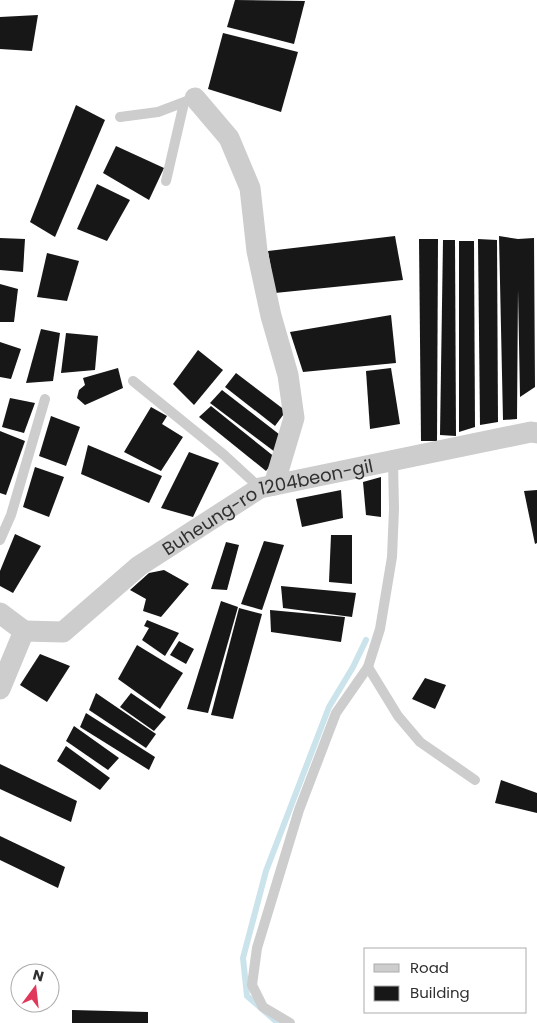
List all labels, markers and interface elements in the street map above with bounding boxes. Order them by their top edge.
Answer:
street label: Buheung-ro 1204beon-gil [157,452,375,561]
legend [364,948,527,1013]
text: Road [410,957,449,978]
north arrow [10,963,60,1013]
text: N [31,964,46,986]
text: Building [410,982,470,1003]

